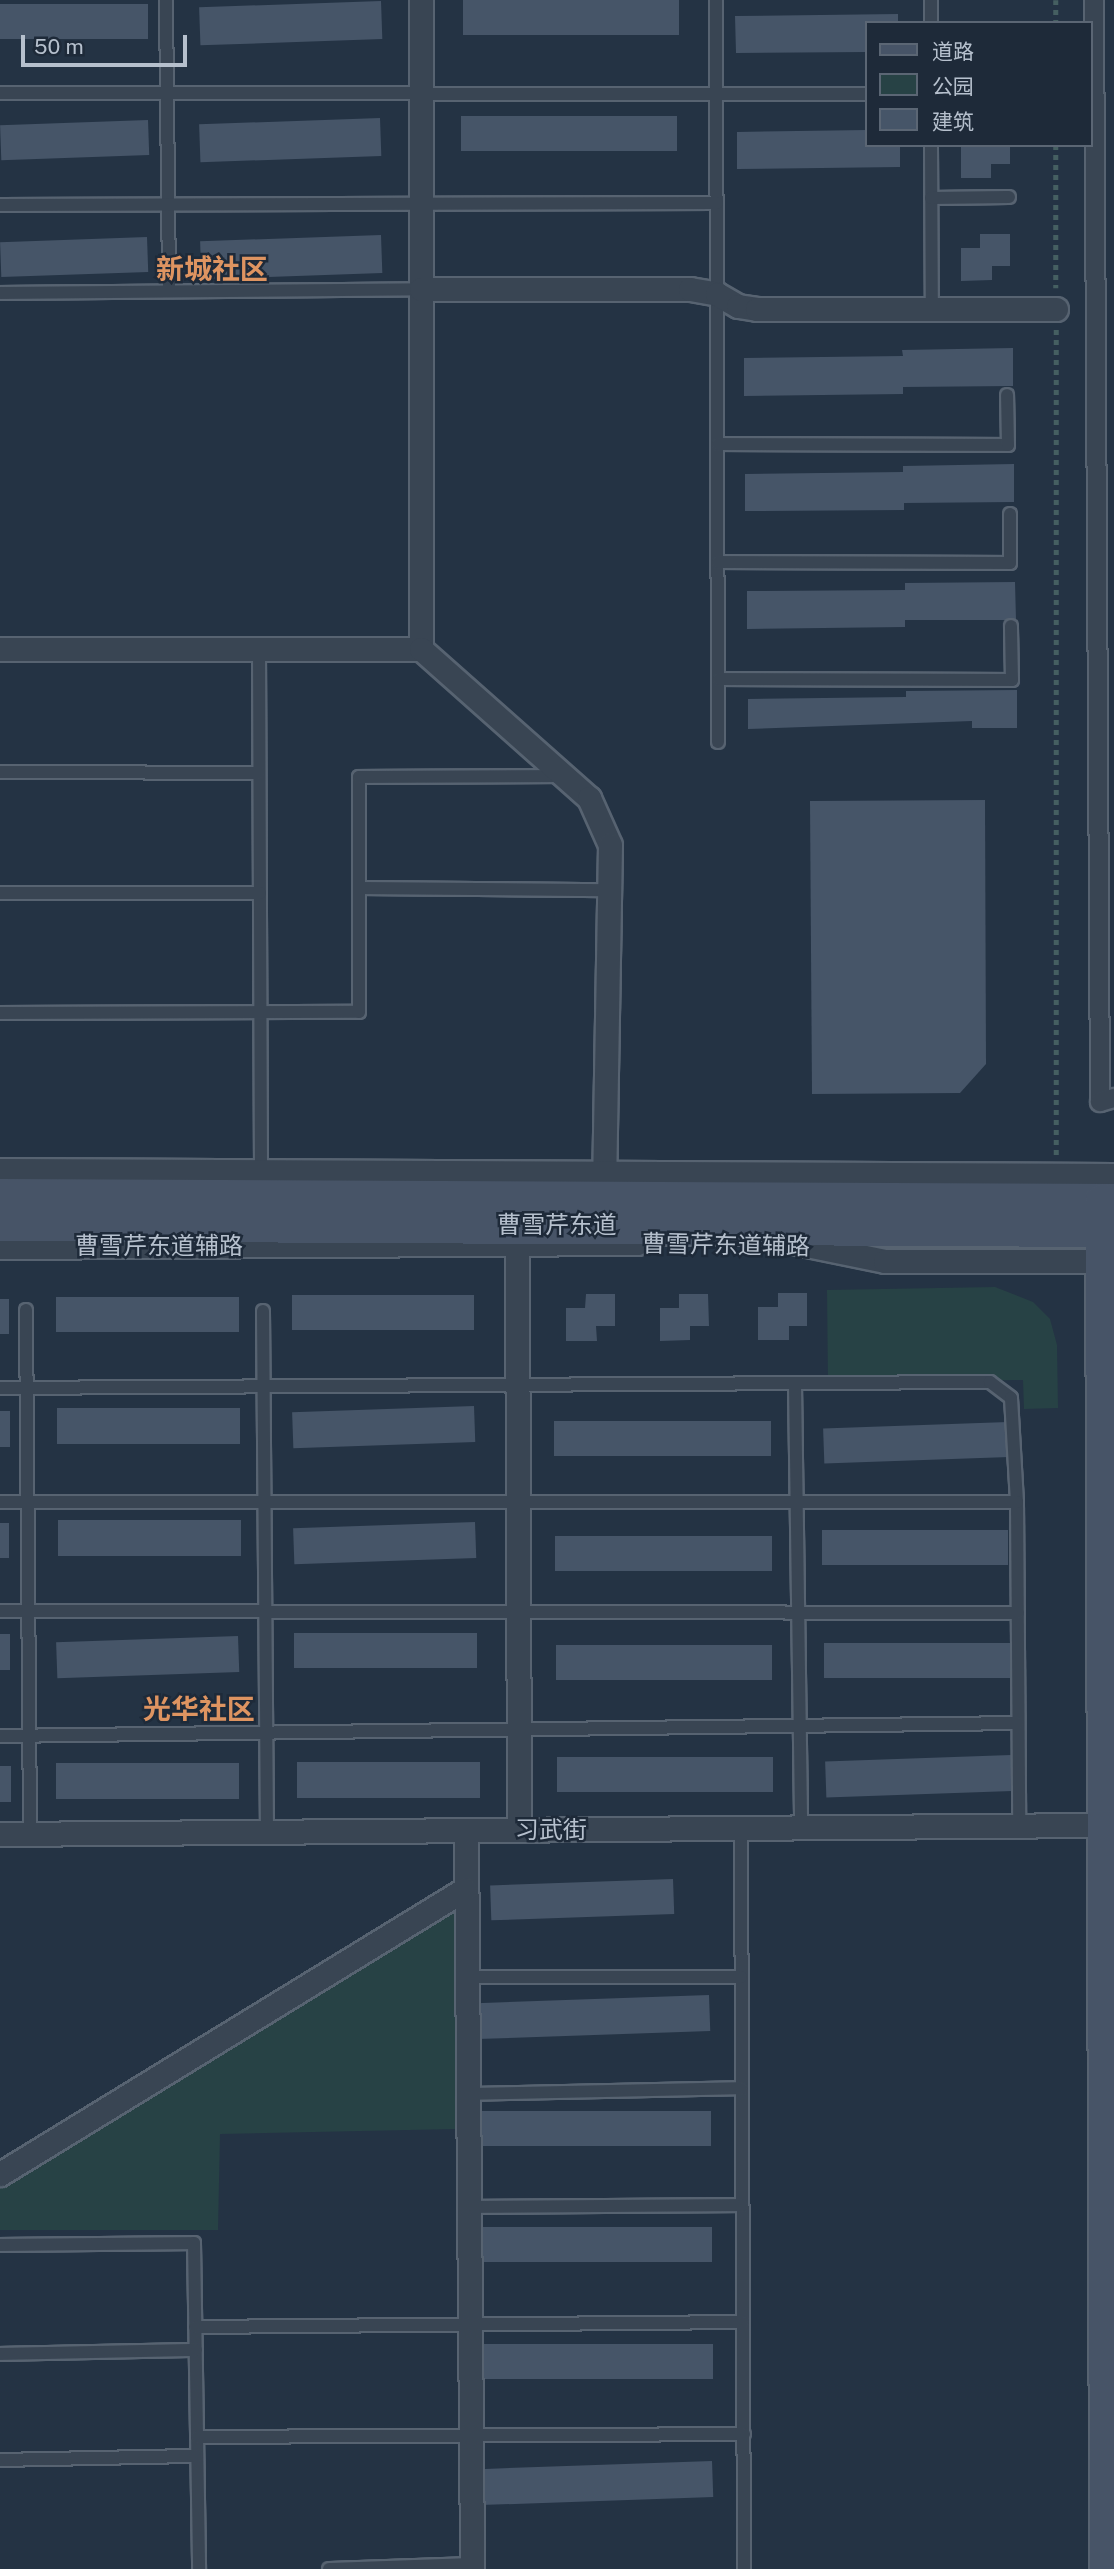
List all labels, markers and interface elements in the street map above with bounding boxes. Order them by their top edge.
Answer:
scale bar [24,21,191,65]
legend [866,21,1093,147]
text: 50 m [34,34,84,59]
text: 道路 [932,39,974,64]
text: 公园 [932,74,974,99]
text: 建筑 [932,109,974,134]
district label: 新城社区 [156,252,268,286]
street label: 曹雪芹东道 [497,1211,617,1239]
street label: 曹雪芹东道辅路 [642,1229,810,1261]
street label: 曹雪芹东道辅路 [75,1232,243,1260]
district label: 光华社区 [143,1692,255,1726]
street label: 习武街 [515,1816,587,1844]

